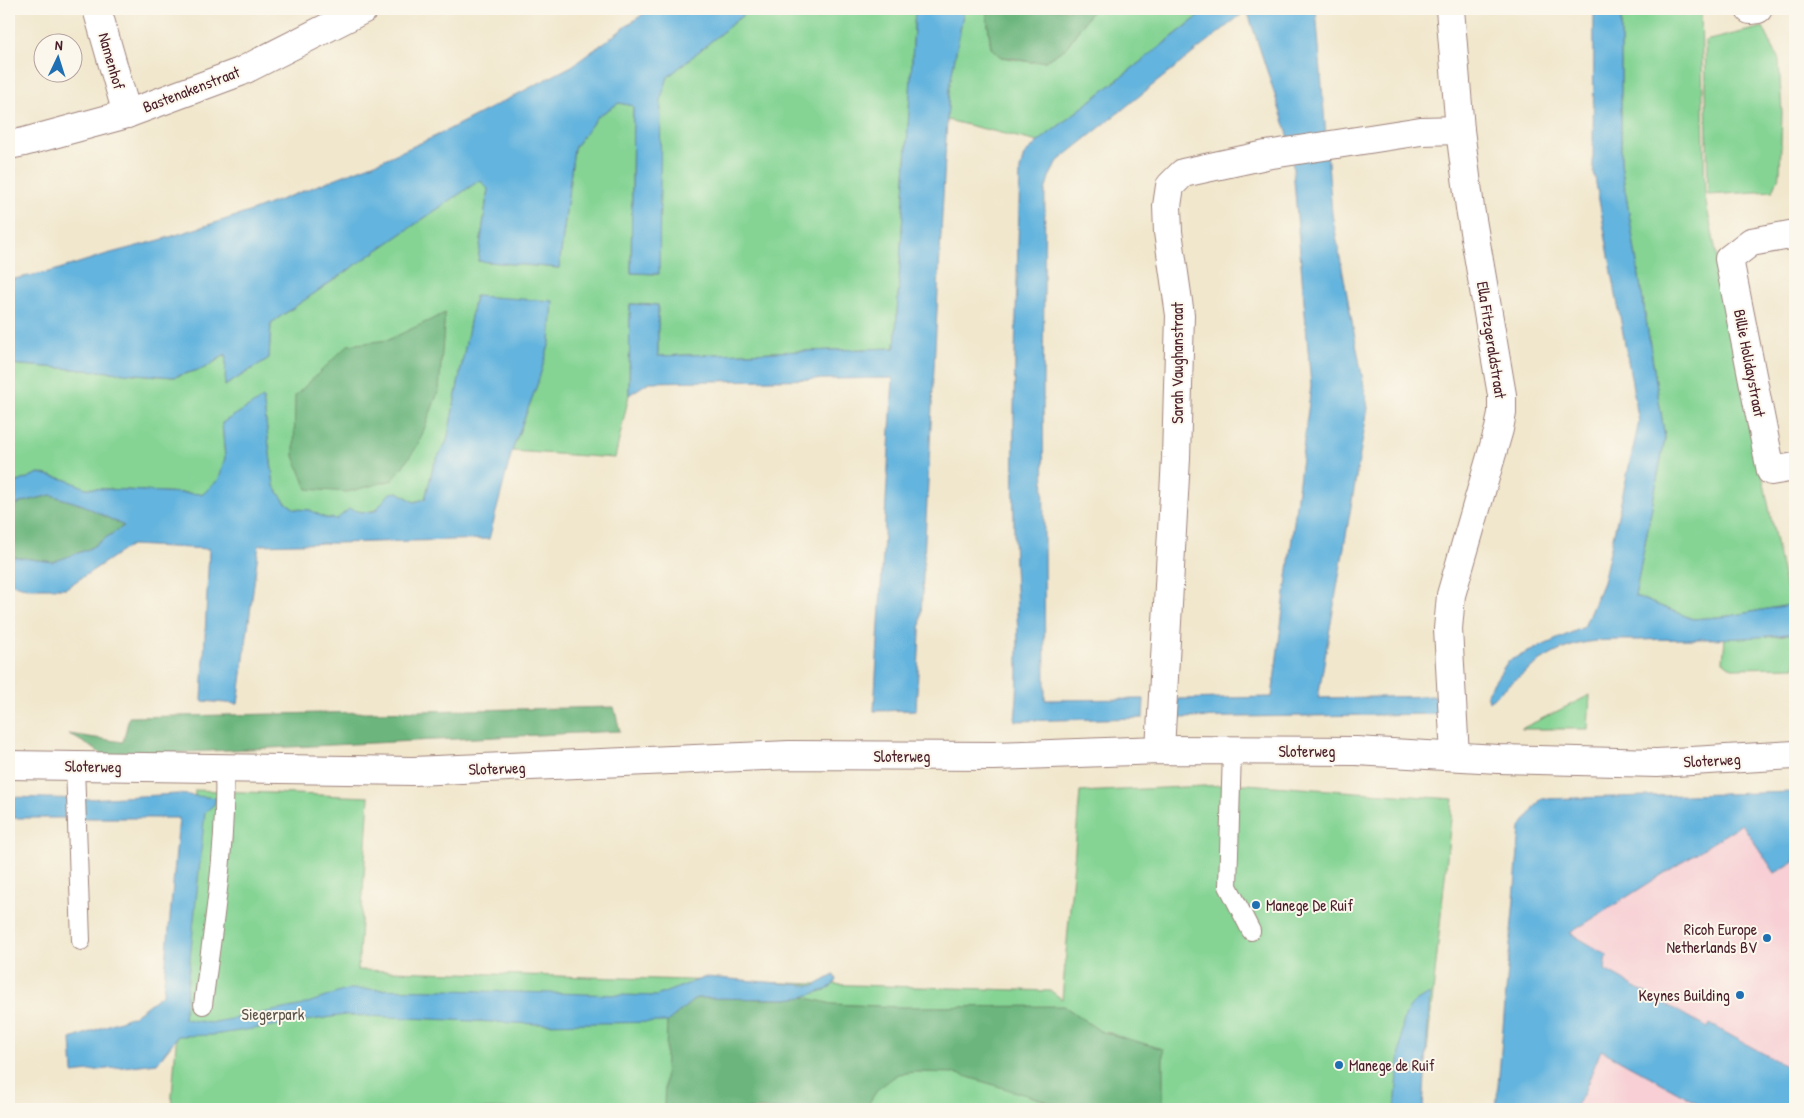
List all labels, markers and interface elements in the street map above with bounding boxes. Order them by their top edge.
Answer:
street label: Namenhof [93,30,131,92]
north arrow [32,32,82,82]
text: N [55,35,64,54]
street label: Bastenakenstraat [139,60,243,118]
street label: Ella Fitzgeraldstraat [1472,280,1512,401]
street label: Sarah Vaughanstraat [1166,302,1188,424]
street label: Billie Holidaystraat [1729,307,1771,419]
street label: Sloterweg [1279,740,1335,762]
street label: Sloterweg [874,745,930,767]
street label: Sloterweg [1683,748,1741,772]
street label: Sloterweg [64,755,122,777]
street label: Sloterweg [468,756,526,780]
place label: Manege De Ruif [1266,894,1353,916]
marker: Manege De Ruif [1250,899,1262,911]
place label: Ricoh Europe Netherlands BV [1666,918,1758,958]
marker: Ricoh Europe Netherlands BV [1761,932,1773,944]
place label: Keynes Building [1639,984,1730,1006]
marker: Keynes Building [1734,989,1746,1001]
park label: Siegerpark [242,1003,305,1025]
place label: Manege de Ruif [1349,1054,1435,1076]
marker: Manege de Ruif [1333,1059,1345,1071]

